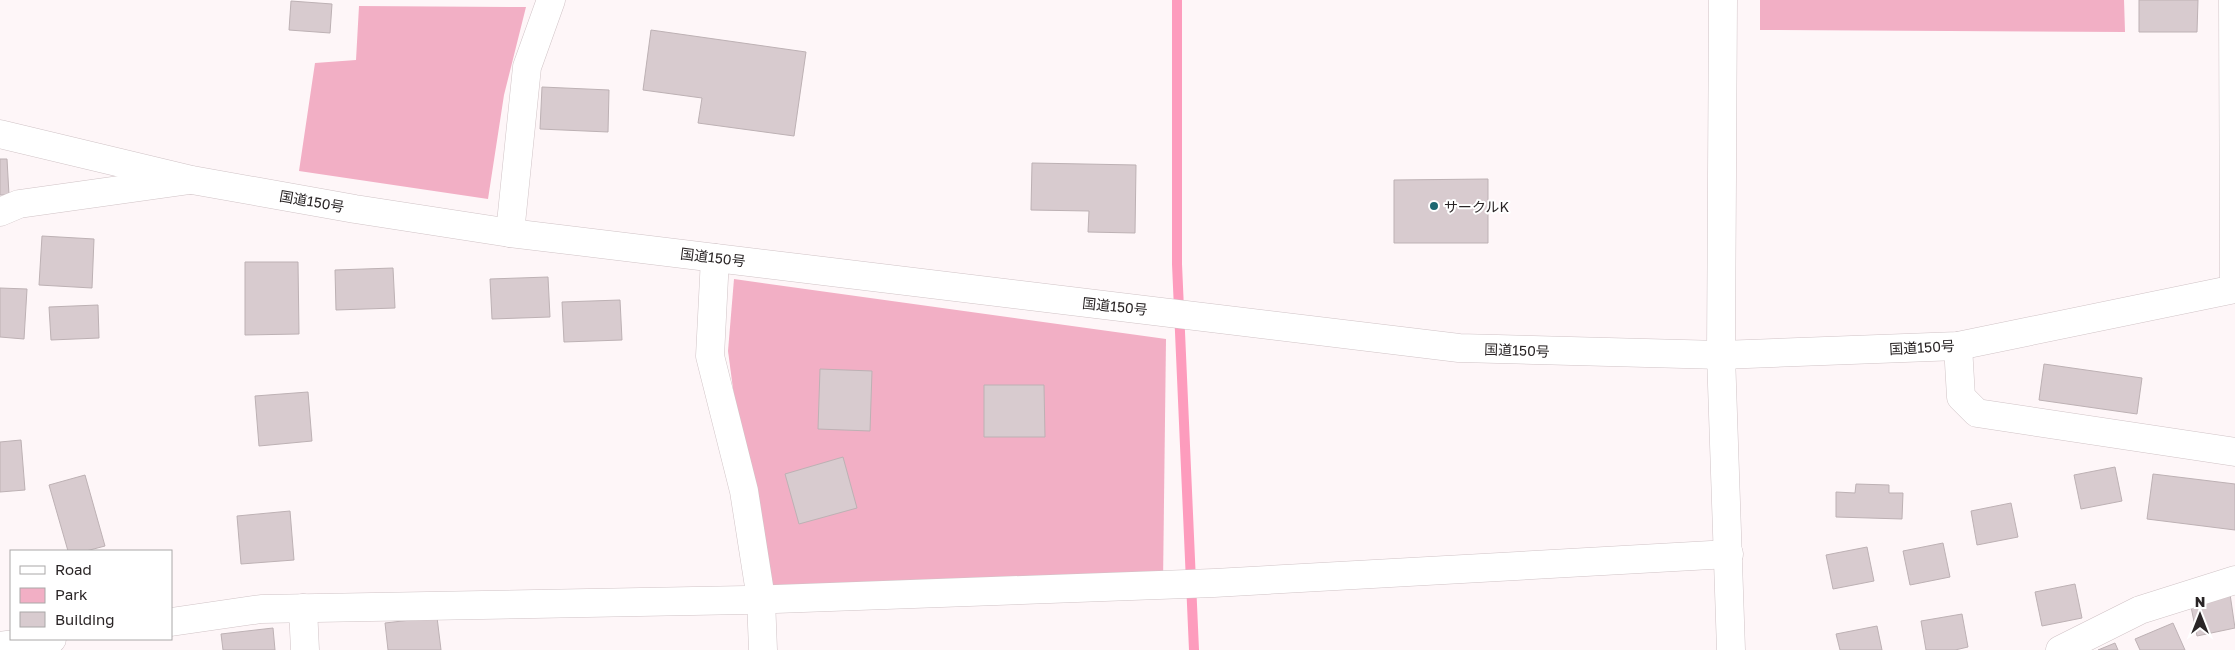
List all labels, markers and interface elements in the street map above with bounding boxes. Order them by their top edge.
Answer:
street label: 国道150号 [278,187,346,215]
place label: サークルK [1444,198,1510,215]
marker: サークルK [1428,200,1440,212]
street label: 国道150号 [679,245,747,269]
street label: 国道150号 [1081,294,1149,318]
street label: 国道150号 [1889,337,1955,357]
street label: 国道150号 [1484,340,1550,360]
legend [10,550,172,640]
text: Road [55,560,92,578]
text: Park [55,585,88,603]
north arrow [2175,590,2225,640]
text: N [2195,593,2205,610]
text: Building [55,610,115,628]

